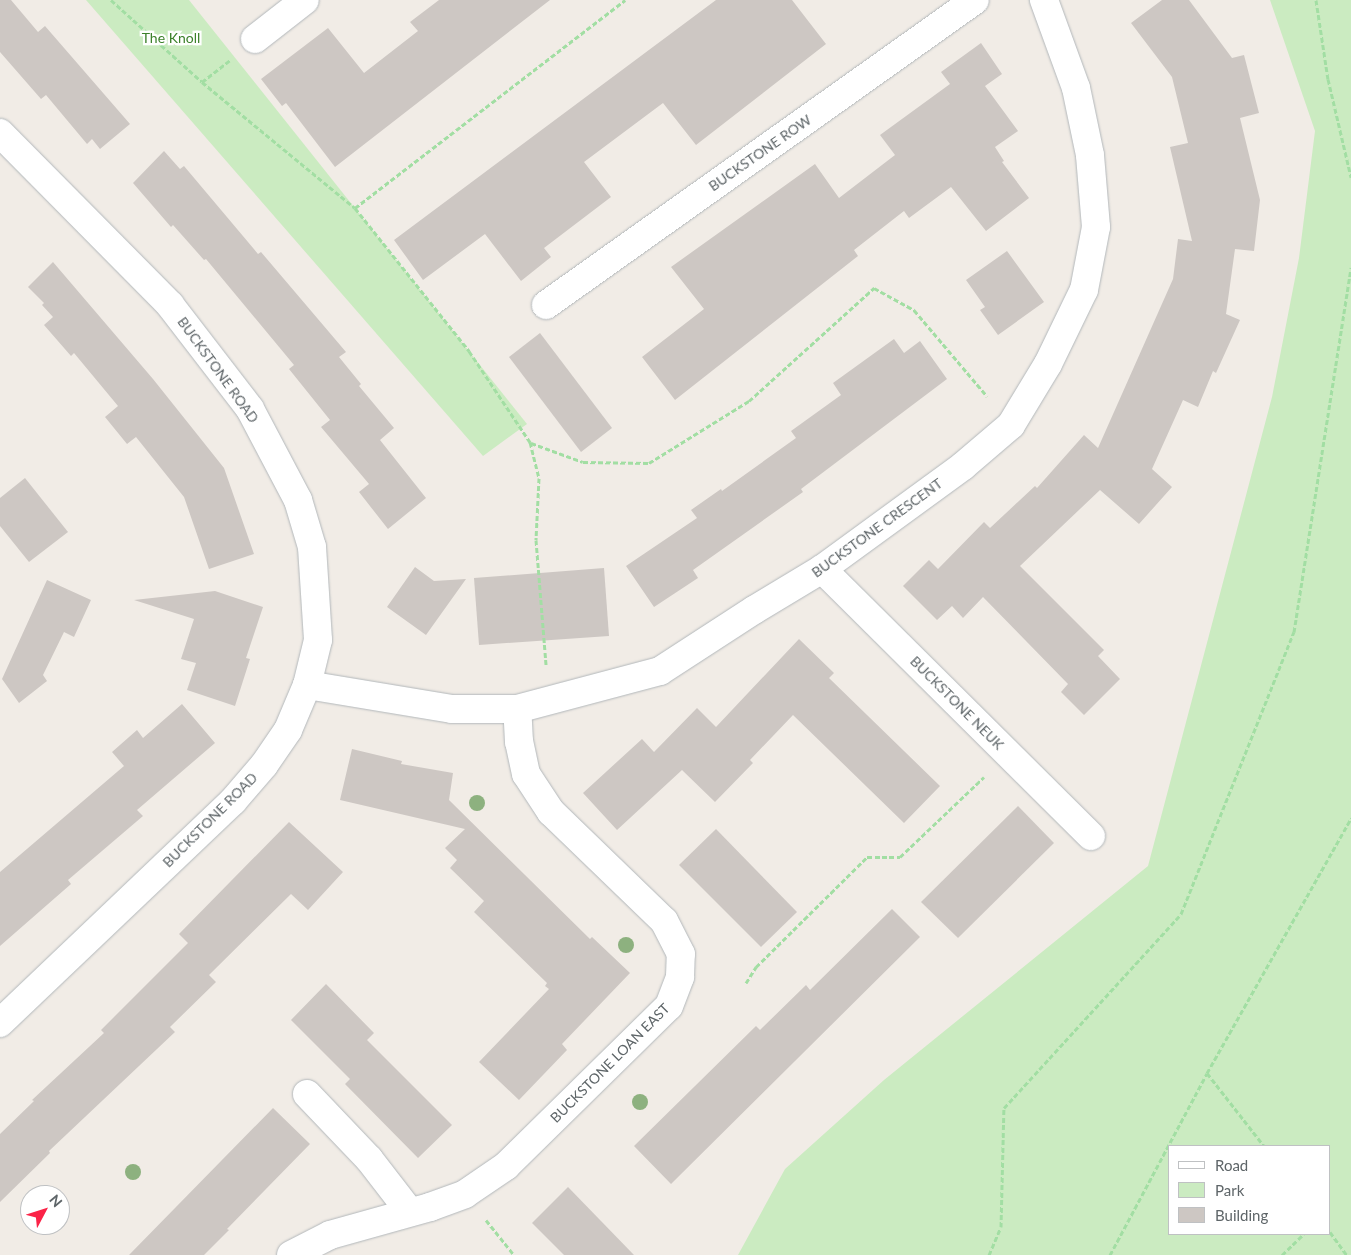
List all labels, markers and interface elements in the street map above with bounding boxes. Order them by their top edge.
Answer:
park label: The Knoll [142,30,200,46]
street label: BUCKSTONE ROW [706,111,814,195]
street label: BUCKSTONE ROAD [174,314,262,426]
street label: BUCKSTONE CRESCENT [808,475,946,581]
street label: BUCKSTONE NEUK [907,653,1007,753]
street label: BUCKSTONE ROAD [159,769,261,871]
street label: BUCKSTONE LOAN EAST [547,1000,673,1126]
legend [1168,1145,1331,1235]
text: Road [1215,1156,1248,1174]
text: Park [1215,1181,1244,1199]
north arrow [20,1185,70,1235]
text: N [46,1191,66,1210]
text: Building [1215,1206,1268,1224]

